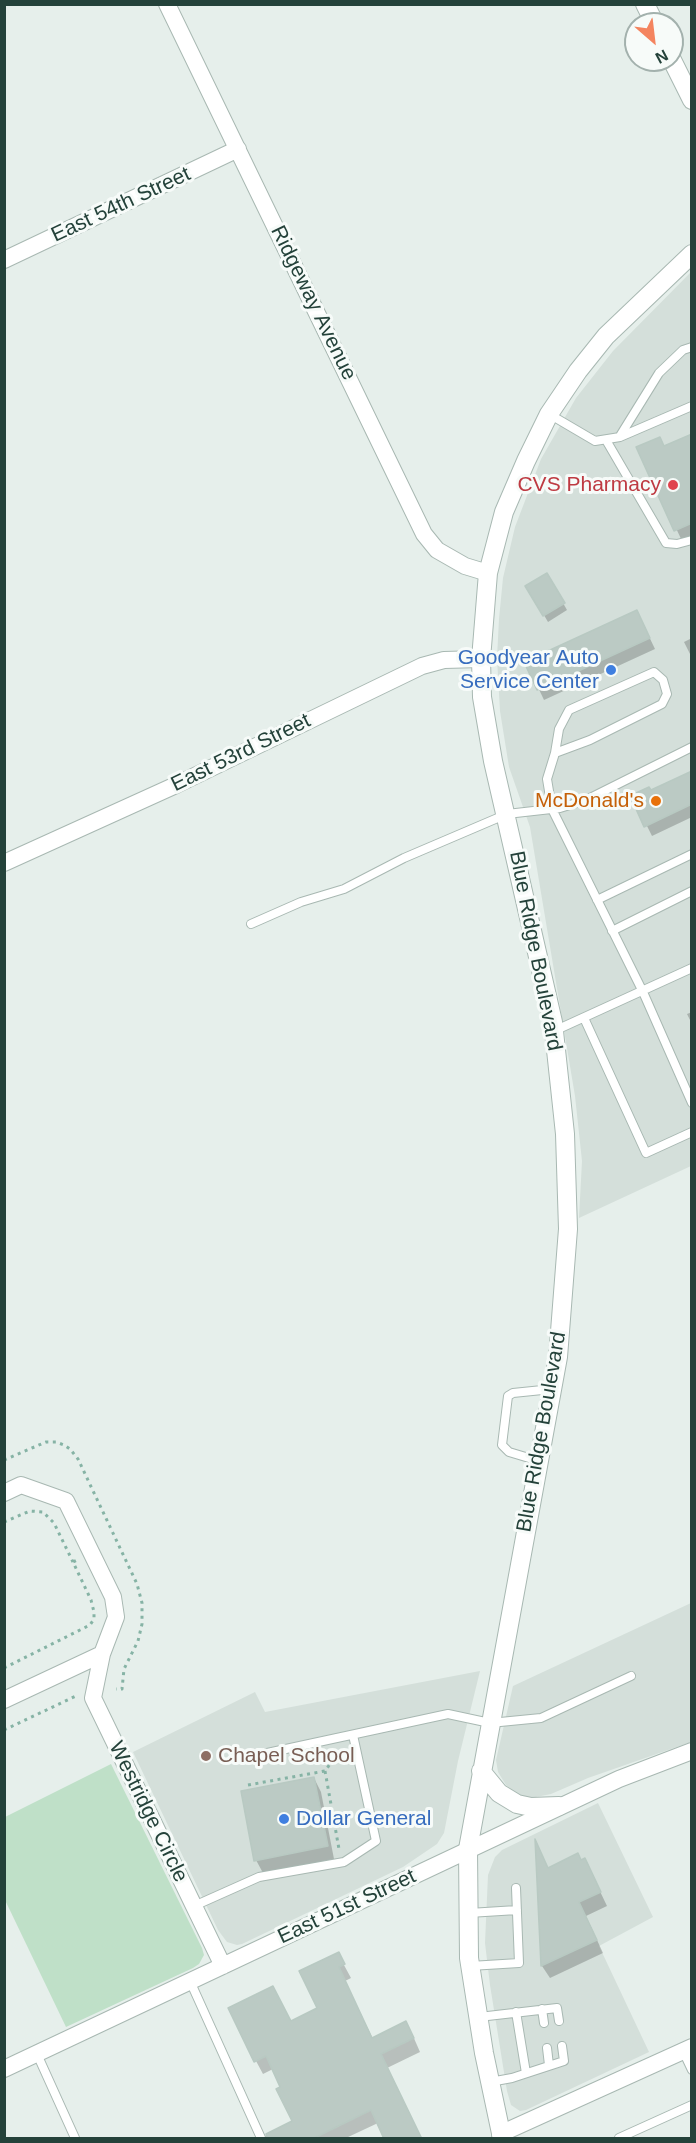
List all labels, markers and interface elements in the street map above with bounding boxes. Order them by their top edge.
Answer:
north arrow [624,12,684,72]
text: N [653,46,671,67]
street label: East 54th Street [47,162,195,248]
street label: Ridgeway Avenue [265,222,361,384]
place label: CVS Pharmacy [517,472,661,498]
marker: CVS Pharmacy [666,478,680,492]
place label: Goodyear Auto Service Center [458,645,599,695]
marker: Goodyear Auto Service Center [604,663,618,677]
street label: East 53rd Street [167,708,315,798]
place label: McDonald's [535,788,644,814]
marker: McDonald's [649,794,663,808]
street label: Blue Ridge Boulevard [503,849,567,1053]
street label: Blue Ridge Boulevard [512,1330,572,1534]
street label: Westridge Circle [103,1737,193,1887]
place label: Chapel School [218,1743,355,1769]
marker: Chapel School [199,1749,213,1763]
place label: Dollar General [296,1806,431,1832]
marker: Dollar General [277,1812,291,1826]
street label: East 51st Street [274,1864,420,1950]

